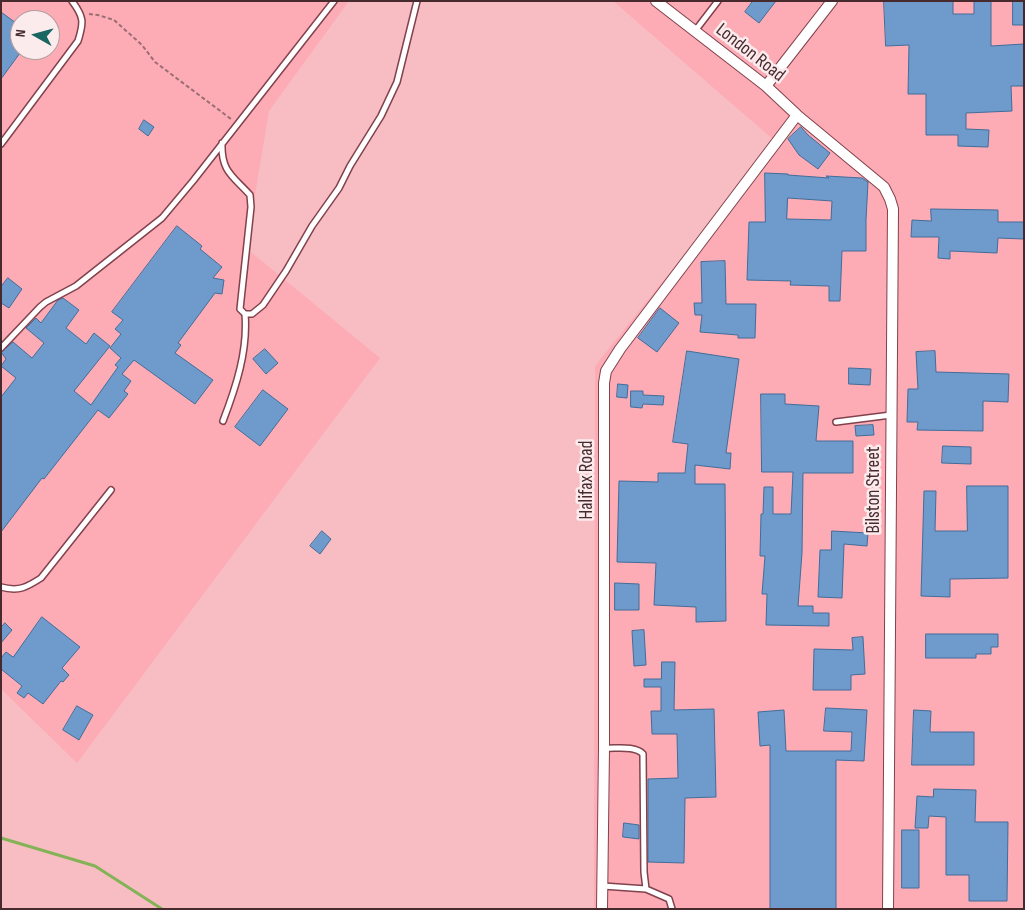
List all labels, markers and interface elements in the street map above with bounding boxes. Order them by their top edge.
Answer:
north arrow [10,10,60,60]
street label: London Road [711,19,789,87]
text: N [12,28,29,38]
street label: Halifax Road [576,441,598,519]
street label: Bilston Street [863,446,885,534]

